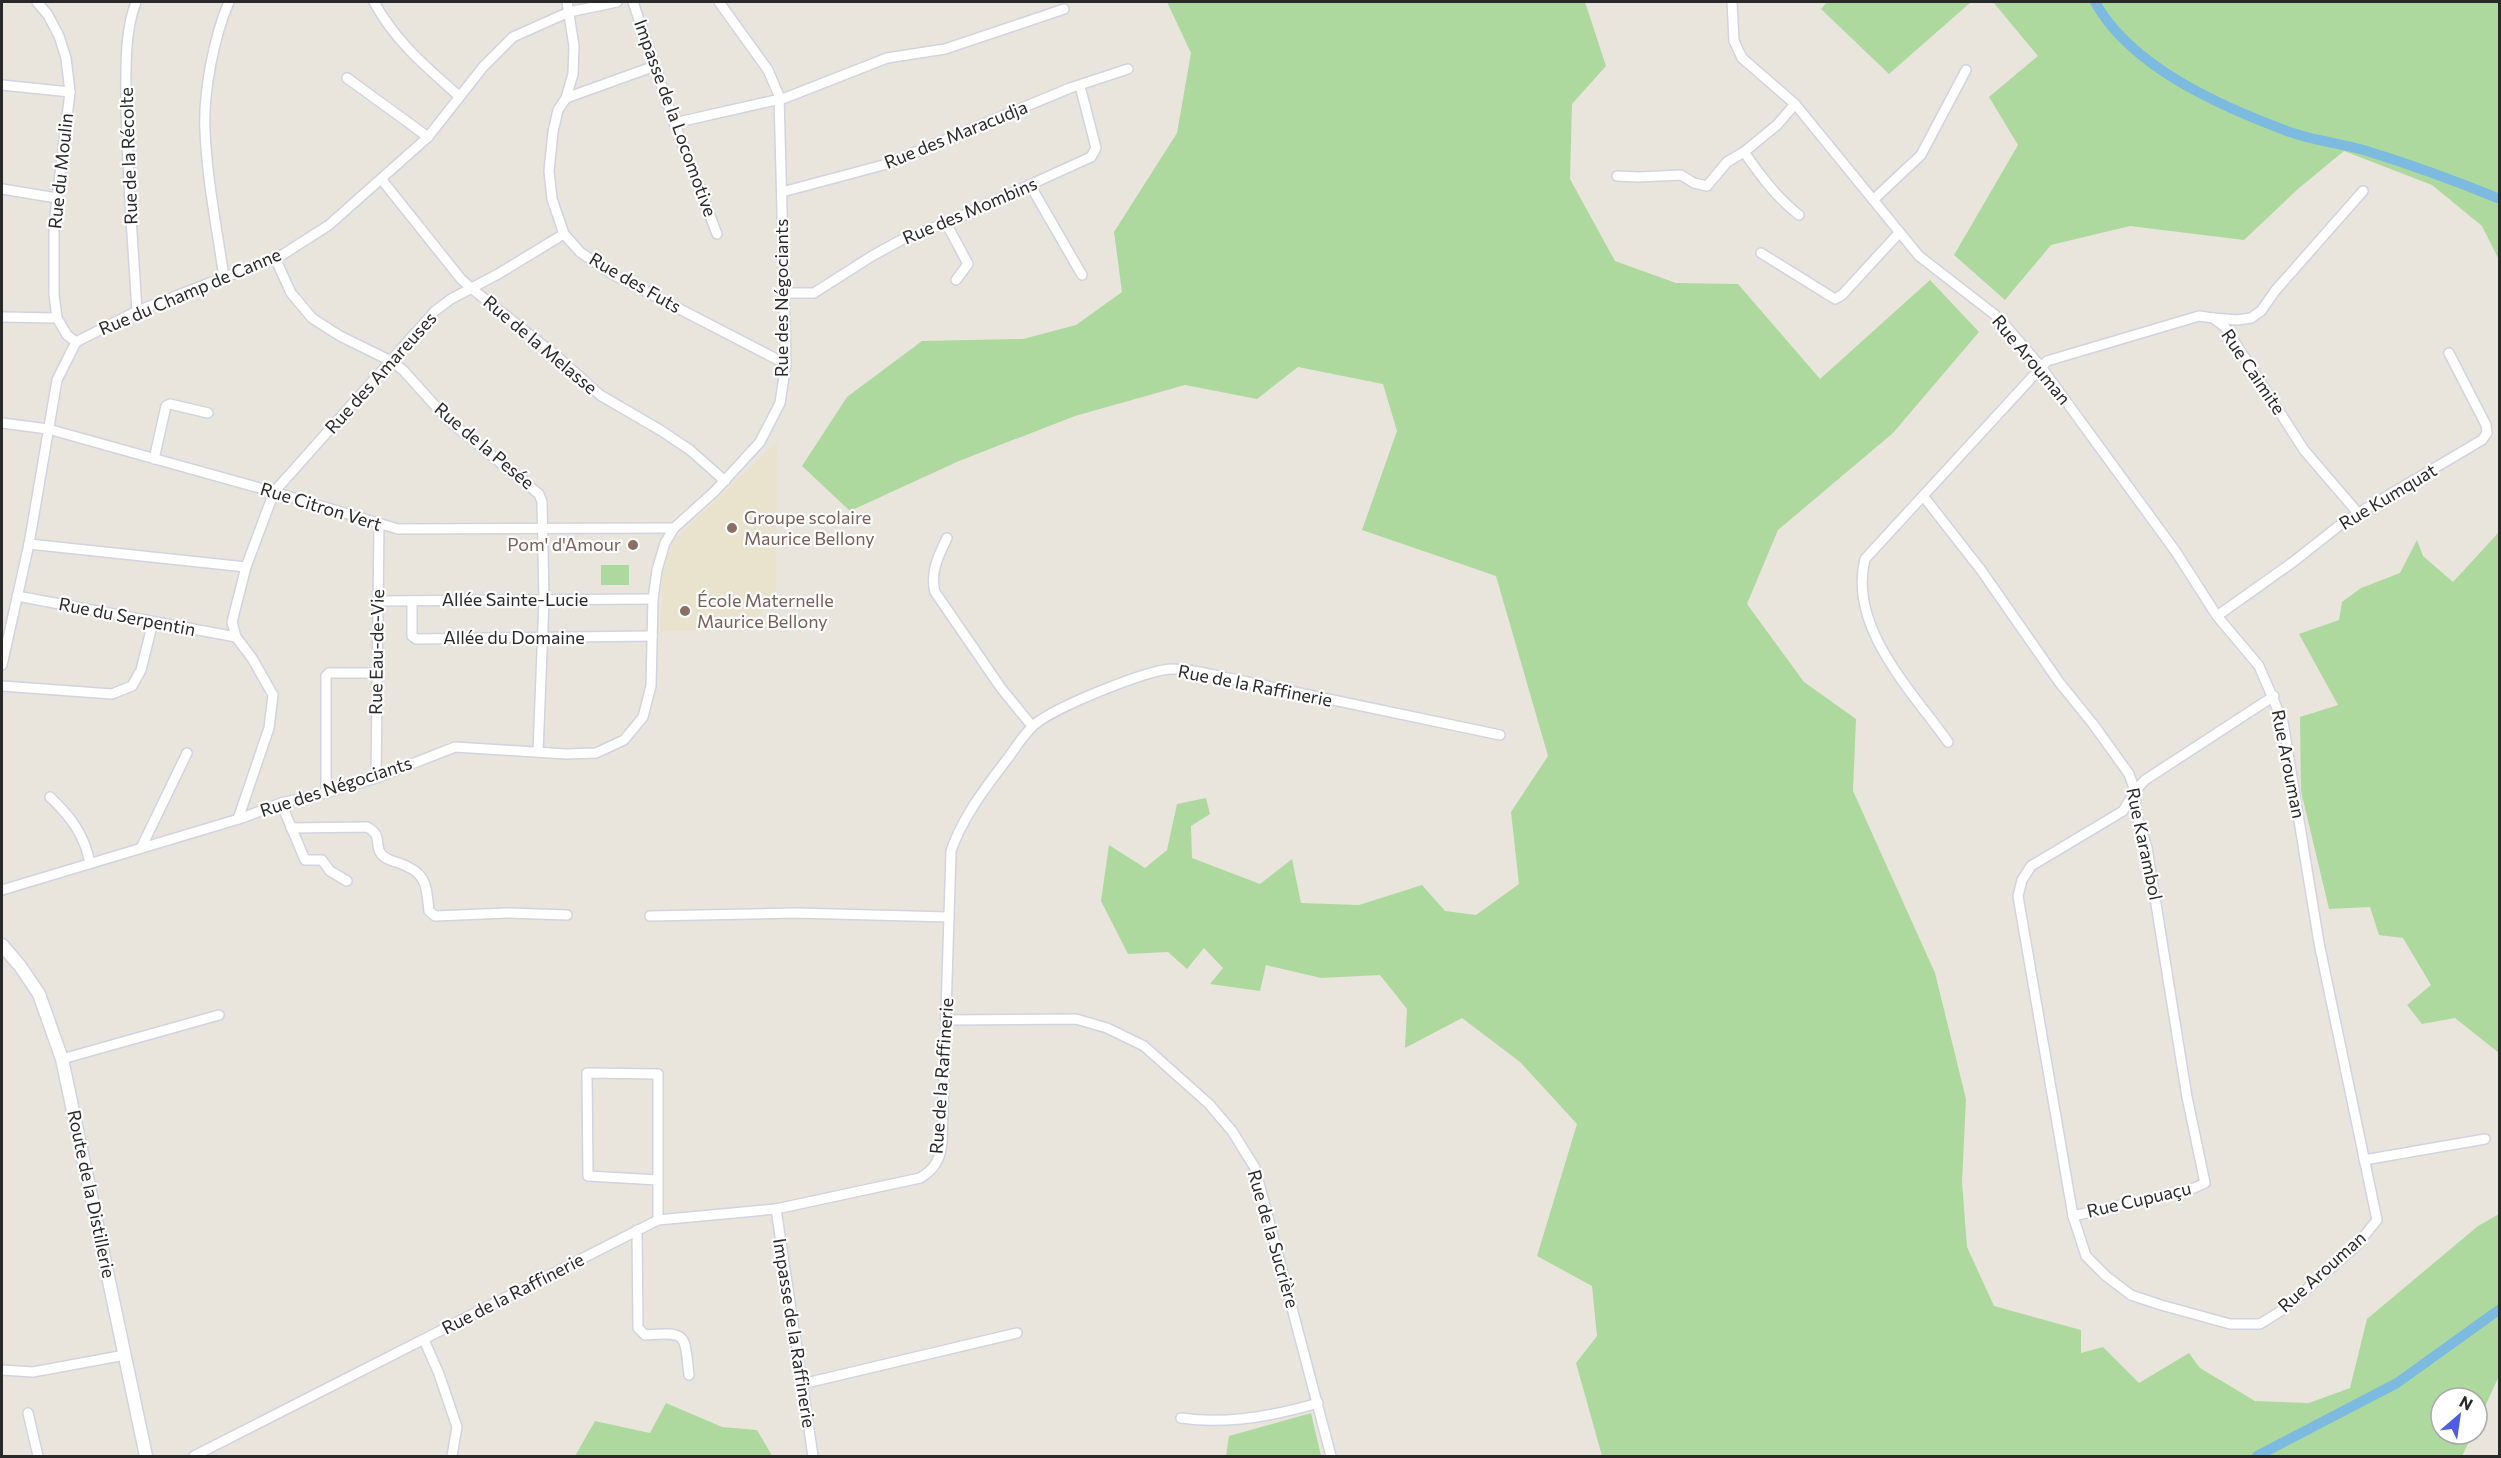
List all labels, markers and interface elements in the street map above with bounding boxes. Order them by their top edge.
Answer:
street label: Impasse de la Locomotive [630,16,722,219]
street label: Rue de la Récolte [115,87,141,225]
street label: Rue des Maracudja [881,95,1031,173]
street label: Rue du Moulin [43,112,77,230]
street label: Rue des Mombins [899,172,1040,248]
street label: Rue des Négociants [770,219,792,377]
street label: Rue du Champ de Canne [95,243,284,339]
street label: Rue des Futs [586,247,685,317]
street label: Rue de la Melasse [479,290,602,398]
street label: Rue des Amareuses [320,307,441,438]
street label: Rue Arouman [1988,310,2076,409]
street label: Rue Caimite [2217,324,2290,418]
street label: Rue de la Pesée [430,397,539,493]
street label: Rue Kumquat [2335,458,2440,534]
street label: Rue Citron Vert [258,477,385,535]
place label: Groupe scolaire Maurice Bellony [744,506,875,549]
marker: Groupe scolaire Maurice Bellony [725,521,739,535]
place label: Pom' d'Amour [507,533,621,555]
marker: Pom' d'Amour [626,538,640,552]
street label: Allée Sainte-Lucie [442,588,588,610]
street label: Rue Eau-de-Vie [364,589,388,715]
place label: École Maternelle Maurice Bellony [697,589,834,632]
street label: Rue du Serpentin [57,592,197,640]
marker: École Maternelle Maurice Bellony [678,604,692,618]
street label: Allée du Domaine [443,626,585,648]
street label: Rue de la Raffinerie [1176,659,1334,711]
street label: Rue Arouman [2268,707,2310,820]
street label: Rue des Négociants [257,751,415,821]
street label: Rue Karambol [2122,785,2168,902]
street label: Rue de la Raffinerie [925,997,957,1155]
street label: Route de la Distillerie [63,1108,121,1280]
street label: Rue de la Sucrière [1244,1167,1304,1310]
street label: Rue Cupuaçu [2084,1176,2193,1222]
street label: Rue Arouman [2273,1226,2370,1316]
street label: Impasse de la Raffinerie [769,1236,821,1429]
street label: Rue de la Raffinerie [438,1248,587,1338]
north arrow [2429,1386,2489,1446]
text: N [2457,1391,2476,1414]

